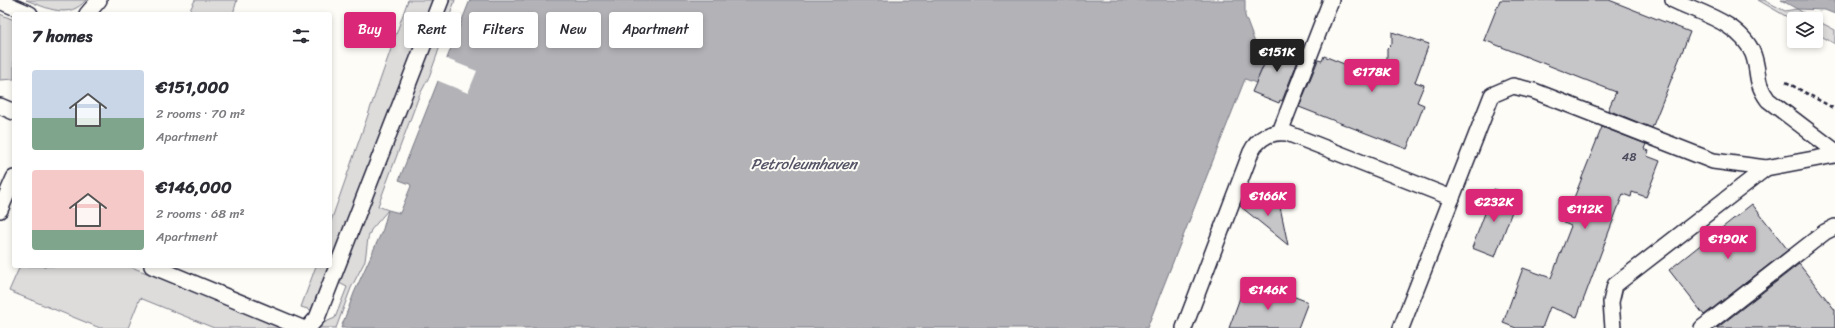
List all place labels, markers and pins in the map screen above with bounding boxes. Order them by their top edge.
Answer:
pin: €151K [1249,39,1305,73]
pin: €178K [1344,59,1400,93]
pin: €166K [1240,183,1296,217]
pin: €232K [1466,189,1522,223]
pin: €112K [1557,196,1613,230]
pin: €190K [1700,226,1756,260]
pin: €146K [1240,277,1296,311]

